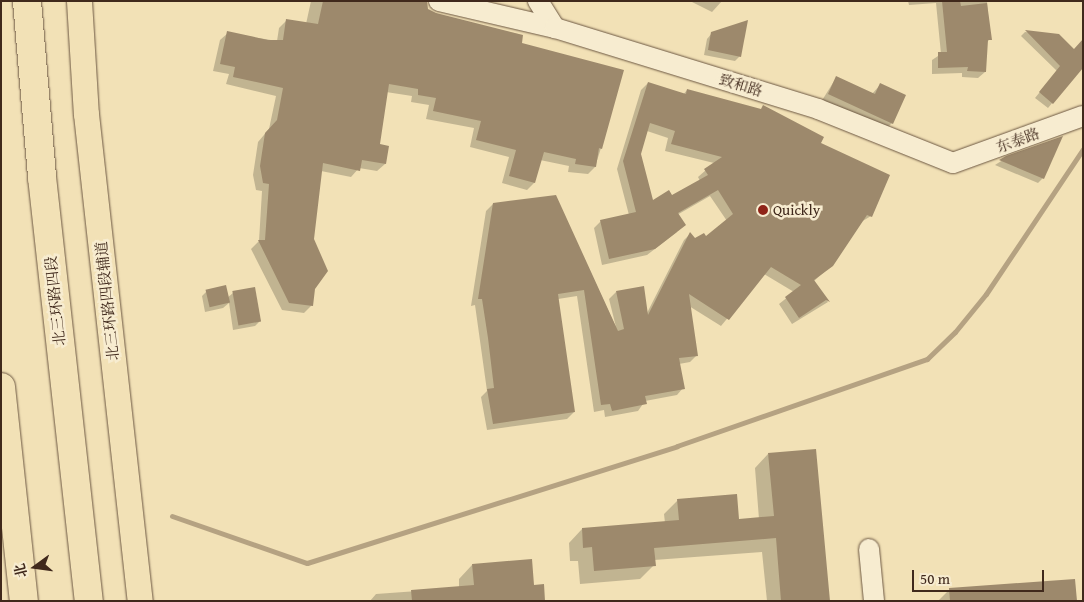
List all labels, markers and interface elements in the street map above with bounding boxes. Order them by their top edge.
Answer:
street label: 致和路 [717,70,765,100]
street label: 东泰路 [994,124,1042,156]
place label: Quickly [773,201,820,219]
marker: Quickly [757,204,769,216]
street label: 北三环路四段辅道 [92,240,122,362]
street label: 北三环路四段 [41,255,69,347]
north arrow [10,542,60,592]
scale bar [914,560,1046,592]
text: 北 [9,561,32,580]
text: 50 m [920,568,950,589]

